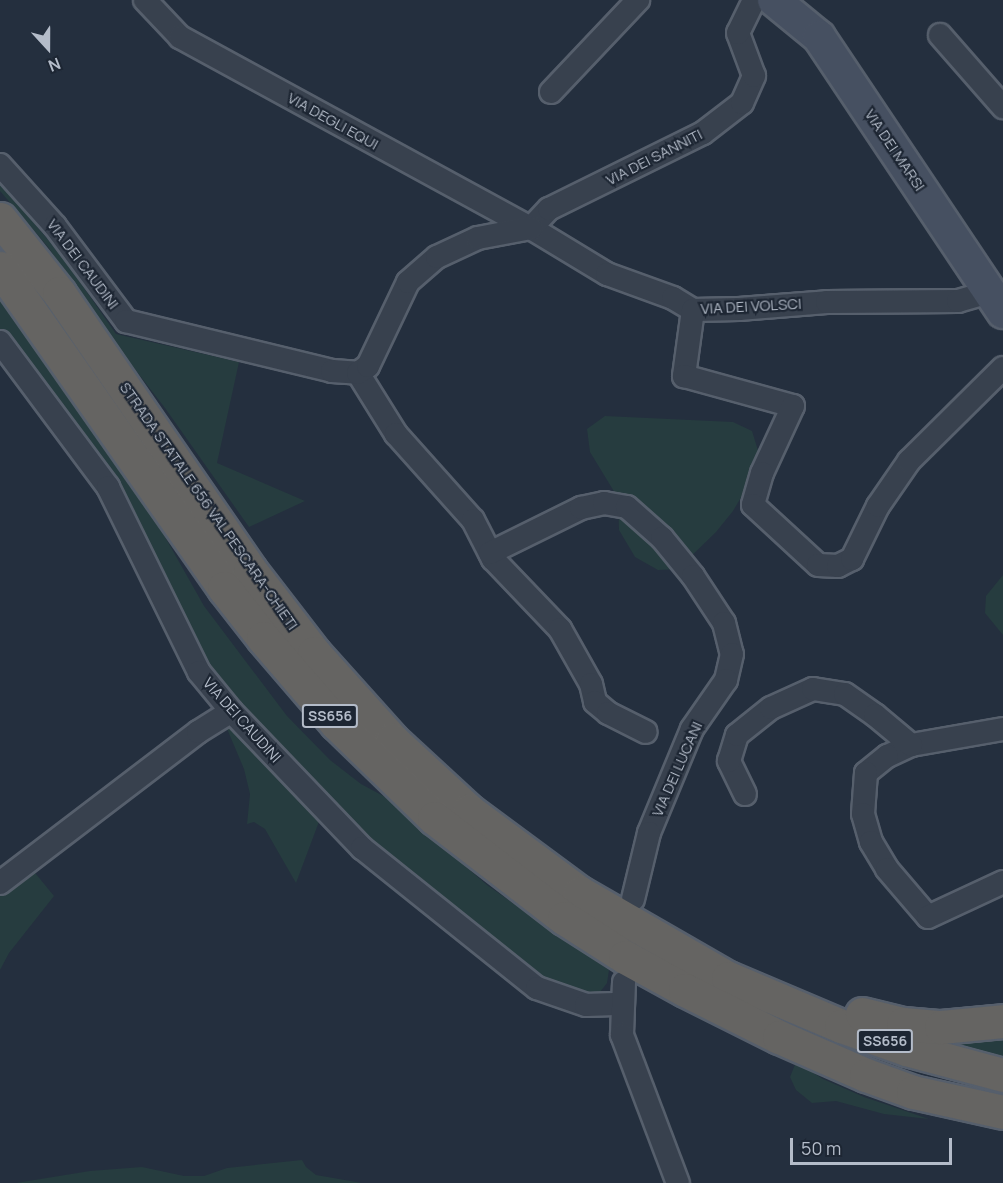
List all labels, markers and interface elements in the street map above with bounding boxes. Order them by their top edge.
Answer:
north arrow [18,18,78,78]
text: N [45,52,64,77]
street label: VIA DEGLI EQUI [284,89,382,153]
street label: VIA DEI MARSI [861,106,929,194]
street label: VIA DEI SANNITI [603,125,705,189]
street label: VIA DEI CAUDINI [43,216,123,312]
street label: VIA DEI VOLSCI [700,294,802,318]
street label: STRADA STATALE 656 VAL PESCARA-CHIETI [116,378,302,634]
street label: VIA DEI CAUDINI [199,674,285,766]
road number: SS656 [302,705,358,727]
street label: VIA DEI LUCANI [648,719,706,819]
road number: SS656 [856,1030,914,1052]
scale bar [793,1126,955,1164]
text: 50 m [801,1136,841,1160]

